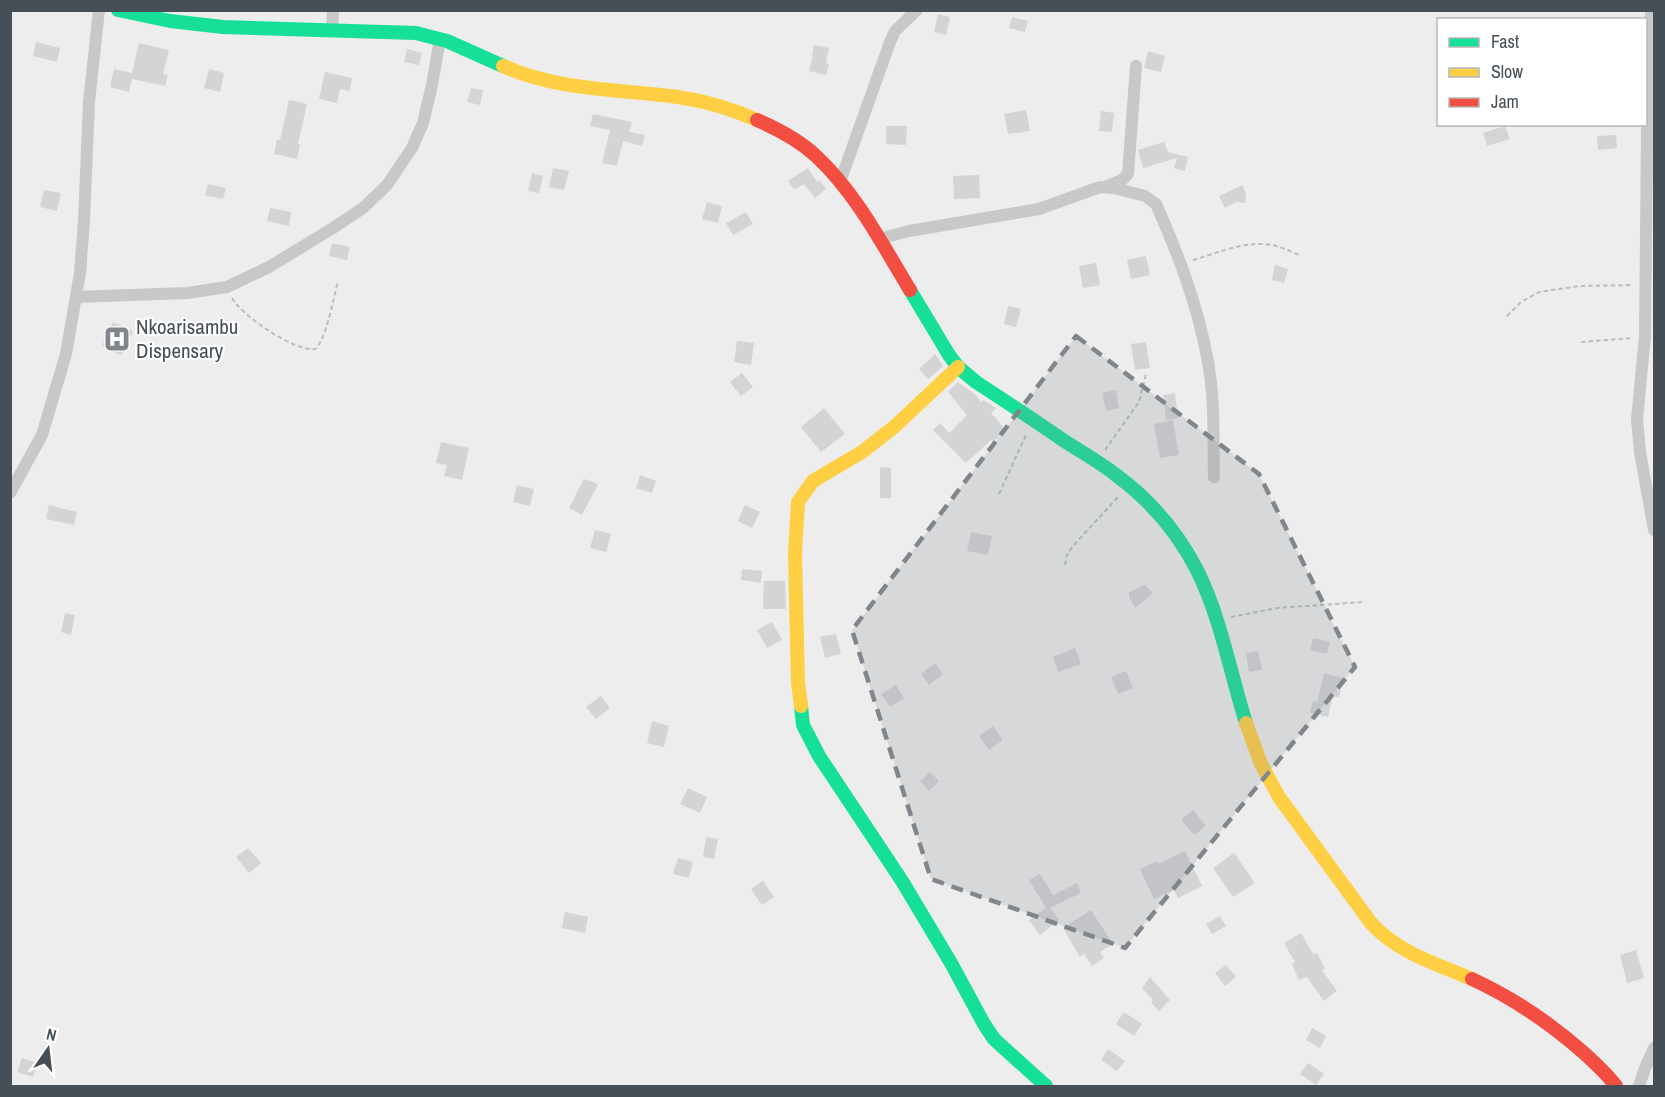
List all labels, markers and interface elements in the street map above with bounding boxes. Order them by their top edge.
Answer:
legend [1437,18,1647,126]
text: Fast [1491,29,1519,54]
text: Slow [1491,59,1523,84]
text: Jam [1491,89,1519,114]
place label: Nkoarisambu Dispensary [136,312,238,365]
hospital icon: Nkoarisambu Dispensary [102,324,132,354]
north arrow [18,1019,78,1079]
text: N [44,1023,59,1046]

